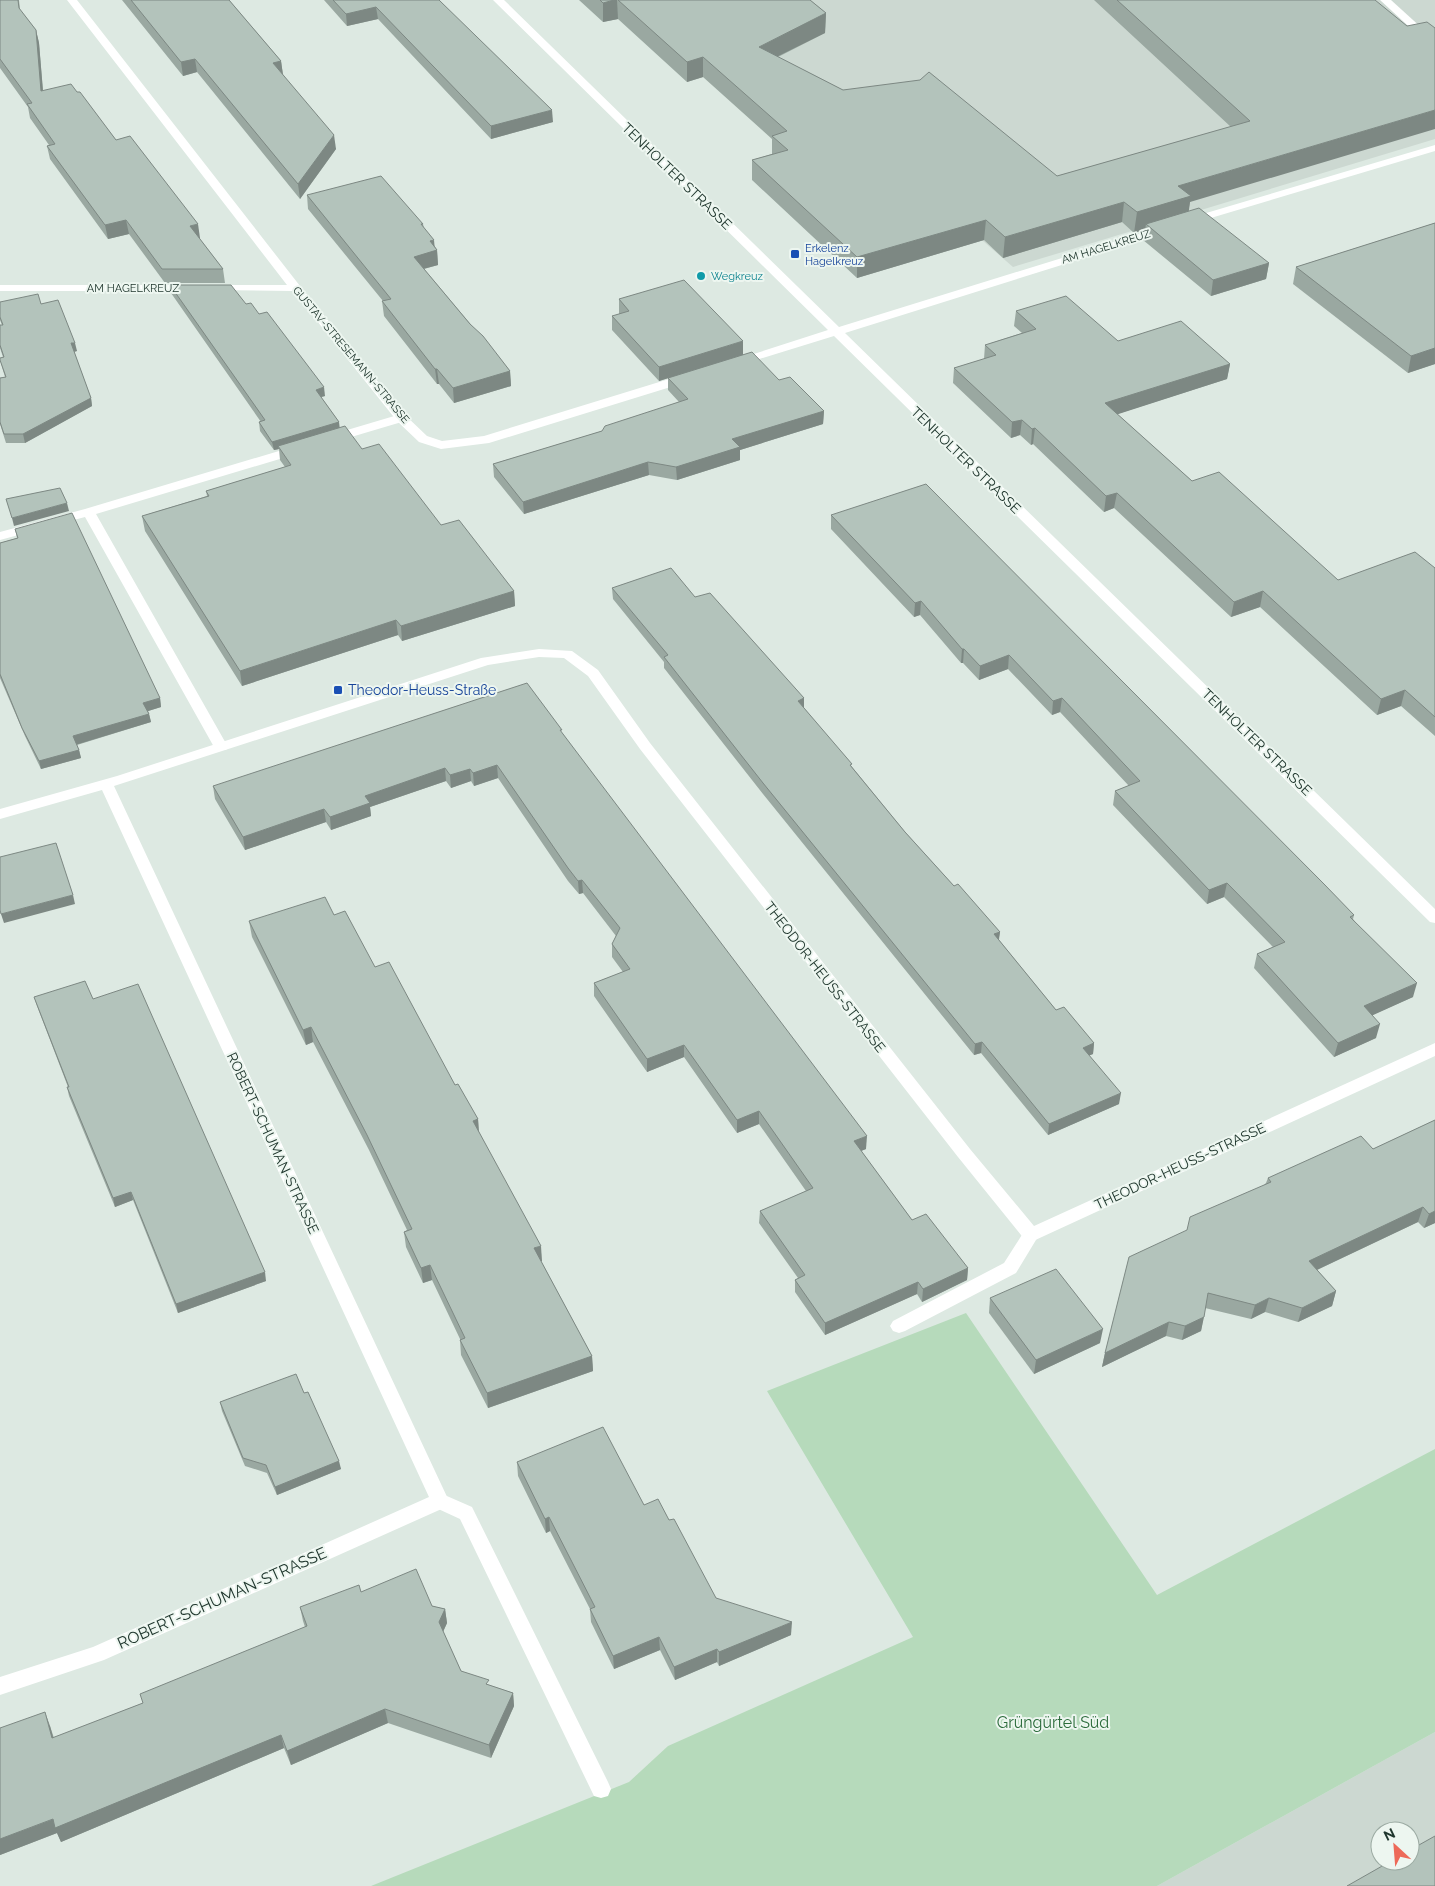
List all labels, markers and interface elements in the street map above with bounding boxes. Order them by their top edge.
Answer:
street label: TENHOLTER STRASSE [619,120,735,232]
street label: AM HAGELKREUZ [1060,227,1152,267]
place label: Erkelenz Hagelkreuz [805,242,864,268]
marker: Erkelenz Hagelkreuz [789,248,801,260]
marker: Wegkreuz [695,270,707,282]
place label: Wegkreuz [711,270,764,283]
street label: AM HAGELKREUZ [87,282,179,295]
street label: GUSTAV-STRESEMANN-STRASSE [290,284,412,426]
street label: TENHOLTER STRASSE [908,404,1024,516]
place label: Theodor-Heuss-Straße [348,682,496,698]
marker: Theodor-Heuss-Straße [332,684,344,696]
street label: TENHOLTER STRASSE [1199,686,1315,798]
street label: THEODOR-HEUSS-STRASSE [761,899,889,1055]
street label: ROBERT-SCHUMAN-STRASSE [224,1050,322,1236]
street label: THEODOR-HEUSS-STRASSE [1092,1119,1268,1213]
street label: ROBERT-SCHUMAN-STRASSE [115,1543,330,1653]
park label: Grüngürtel Süd [997,1713,1109,1732]
north arrow [1370,1821,1420,1871]
text: N [1381,1825,1398,1844]

